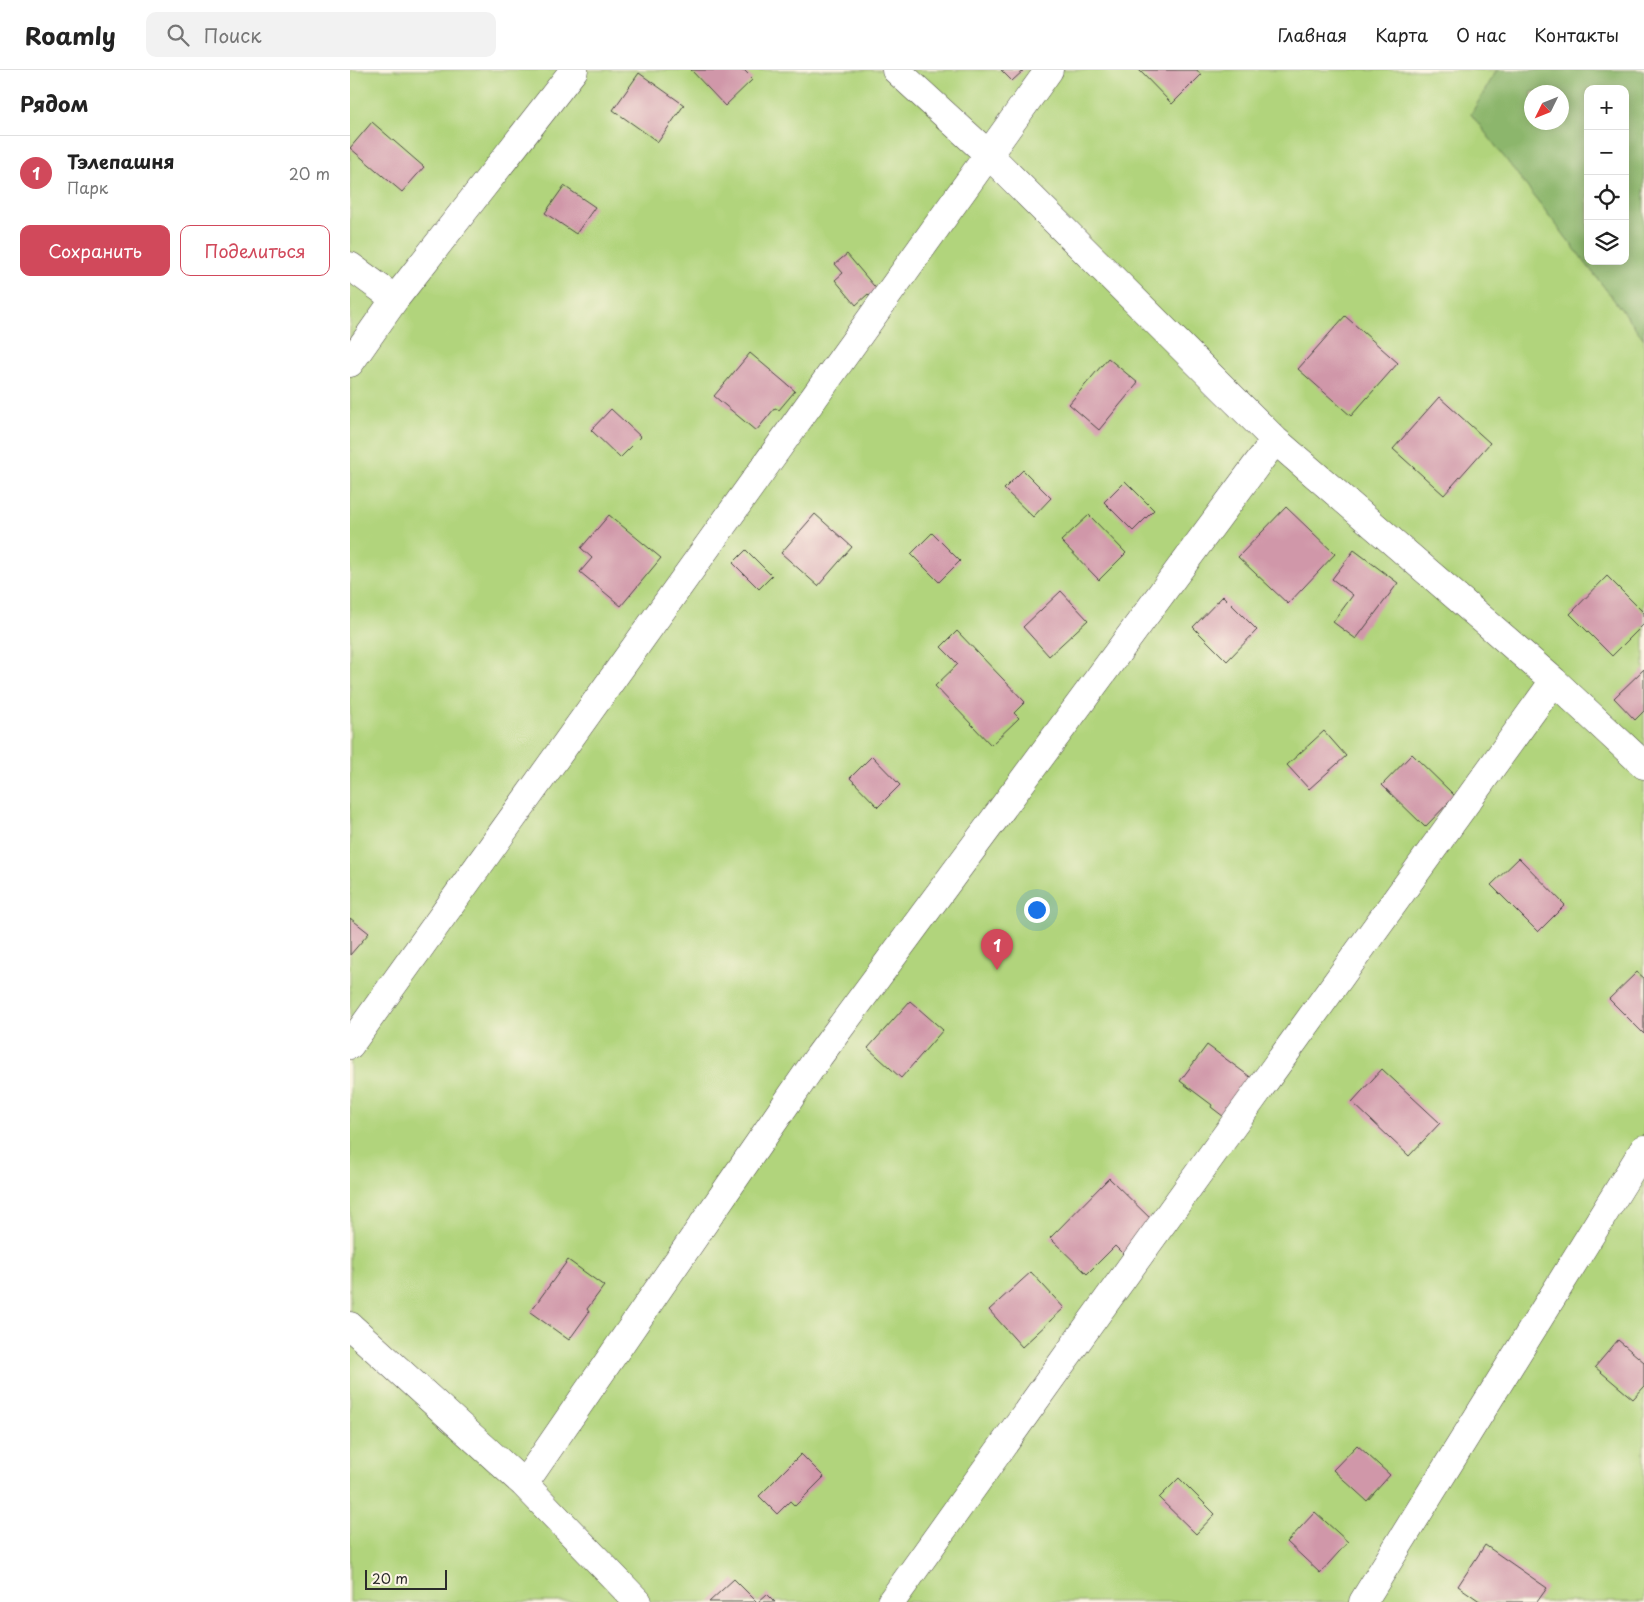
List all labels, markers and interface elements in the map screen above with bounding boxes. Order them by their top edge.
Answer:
search box [146,12,496,57]
text: Roamly [25,17,116,53]
icon: search [164,21,192,49]
text: Поиск [204,21,261,49]
text: Главная [1278,21,1347,48]
text: Карта [1375,21,1428,48]
text: О нас [1456,21,1506,48]
text: Контакты [1534,21,1619,48]
north arrow [1524,85,1569,130]
map controls [1584,85,1629,265]
button: + [1584,85,1629,130]
text: Рядом [20,87,88,119]
button: − [1584,130,1629,175]
text: Тэлепашня [67,147,174,175]
text: 1 [32,161,40,185]
text: 20 m [289,161,330,185]
text: Парк [67,175,108,199]
button: locate [1584,175,1629,220]
button: layers [1584,220,1629,265]
button: Сохранить [20,225,170,276]
button: Поделиться [180,225,330,276]
your location [1024,897,1050,923]
pin: 1 [981,929,1013,970]
scale bar [365,1567,448,1590]
text: 20 m [372,1568,408,1589]

